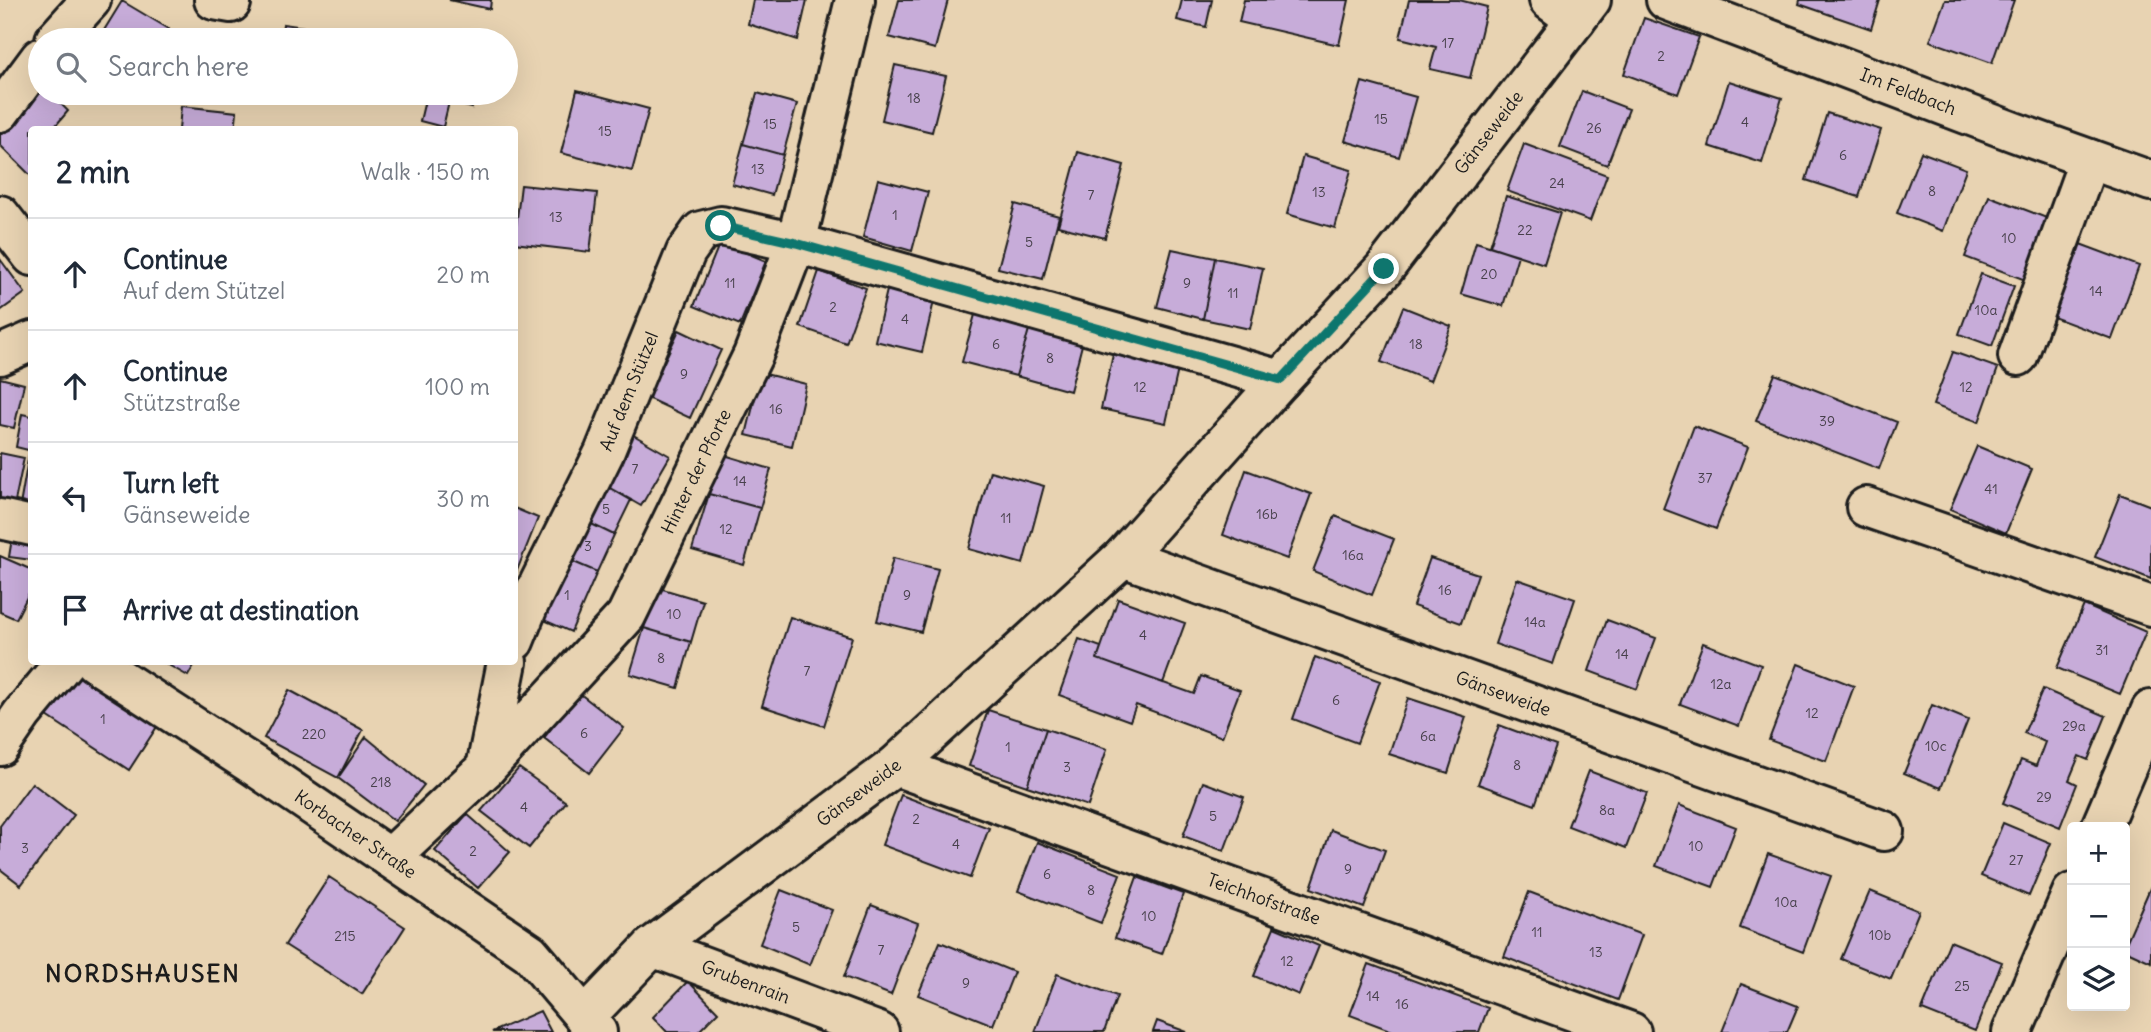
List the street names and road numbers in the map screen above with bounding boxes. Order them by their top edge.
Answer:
street label: Im Feldbach [1857,63,1960,120]
street label: Gänseweide [1449,86,1528,179]
street label: Auf dem Stützel [594,328,663,454]
street label: Hinter der Pforte [656,405,736,537]
street label: Gänseweide [1452,666,1554,721]
street label: Gänseweide [812,754,906,831]
street label: Korbacher Straße [290,785,421,883]
street label: Teichhofstraße [1204,868,1324,930]
street label: Grubenrain [698,955,793,1009]

